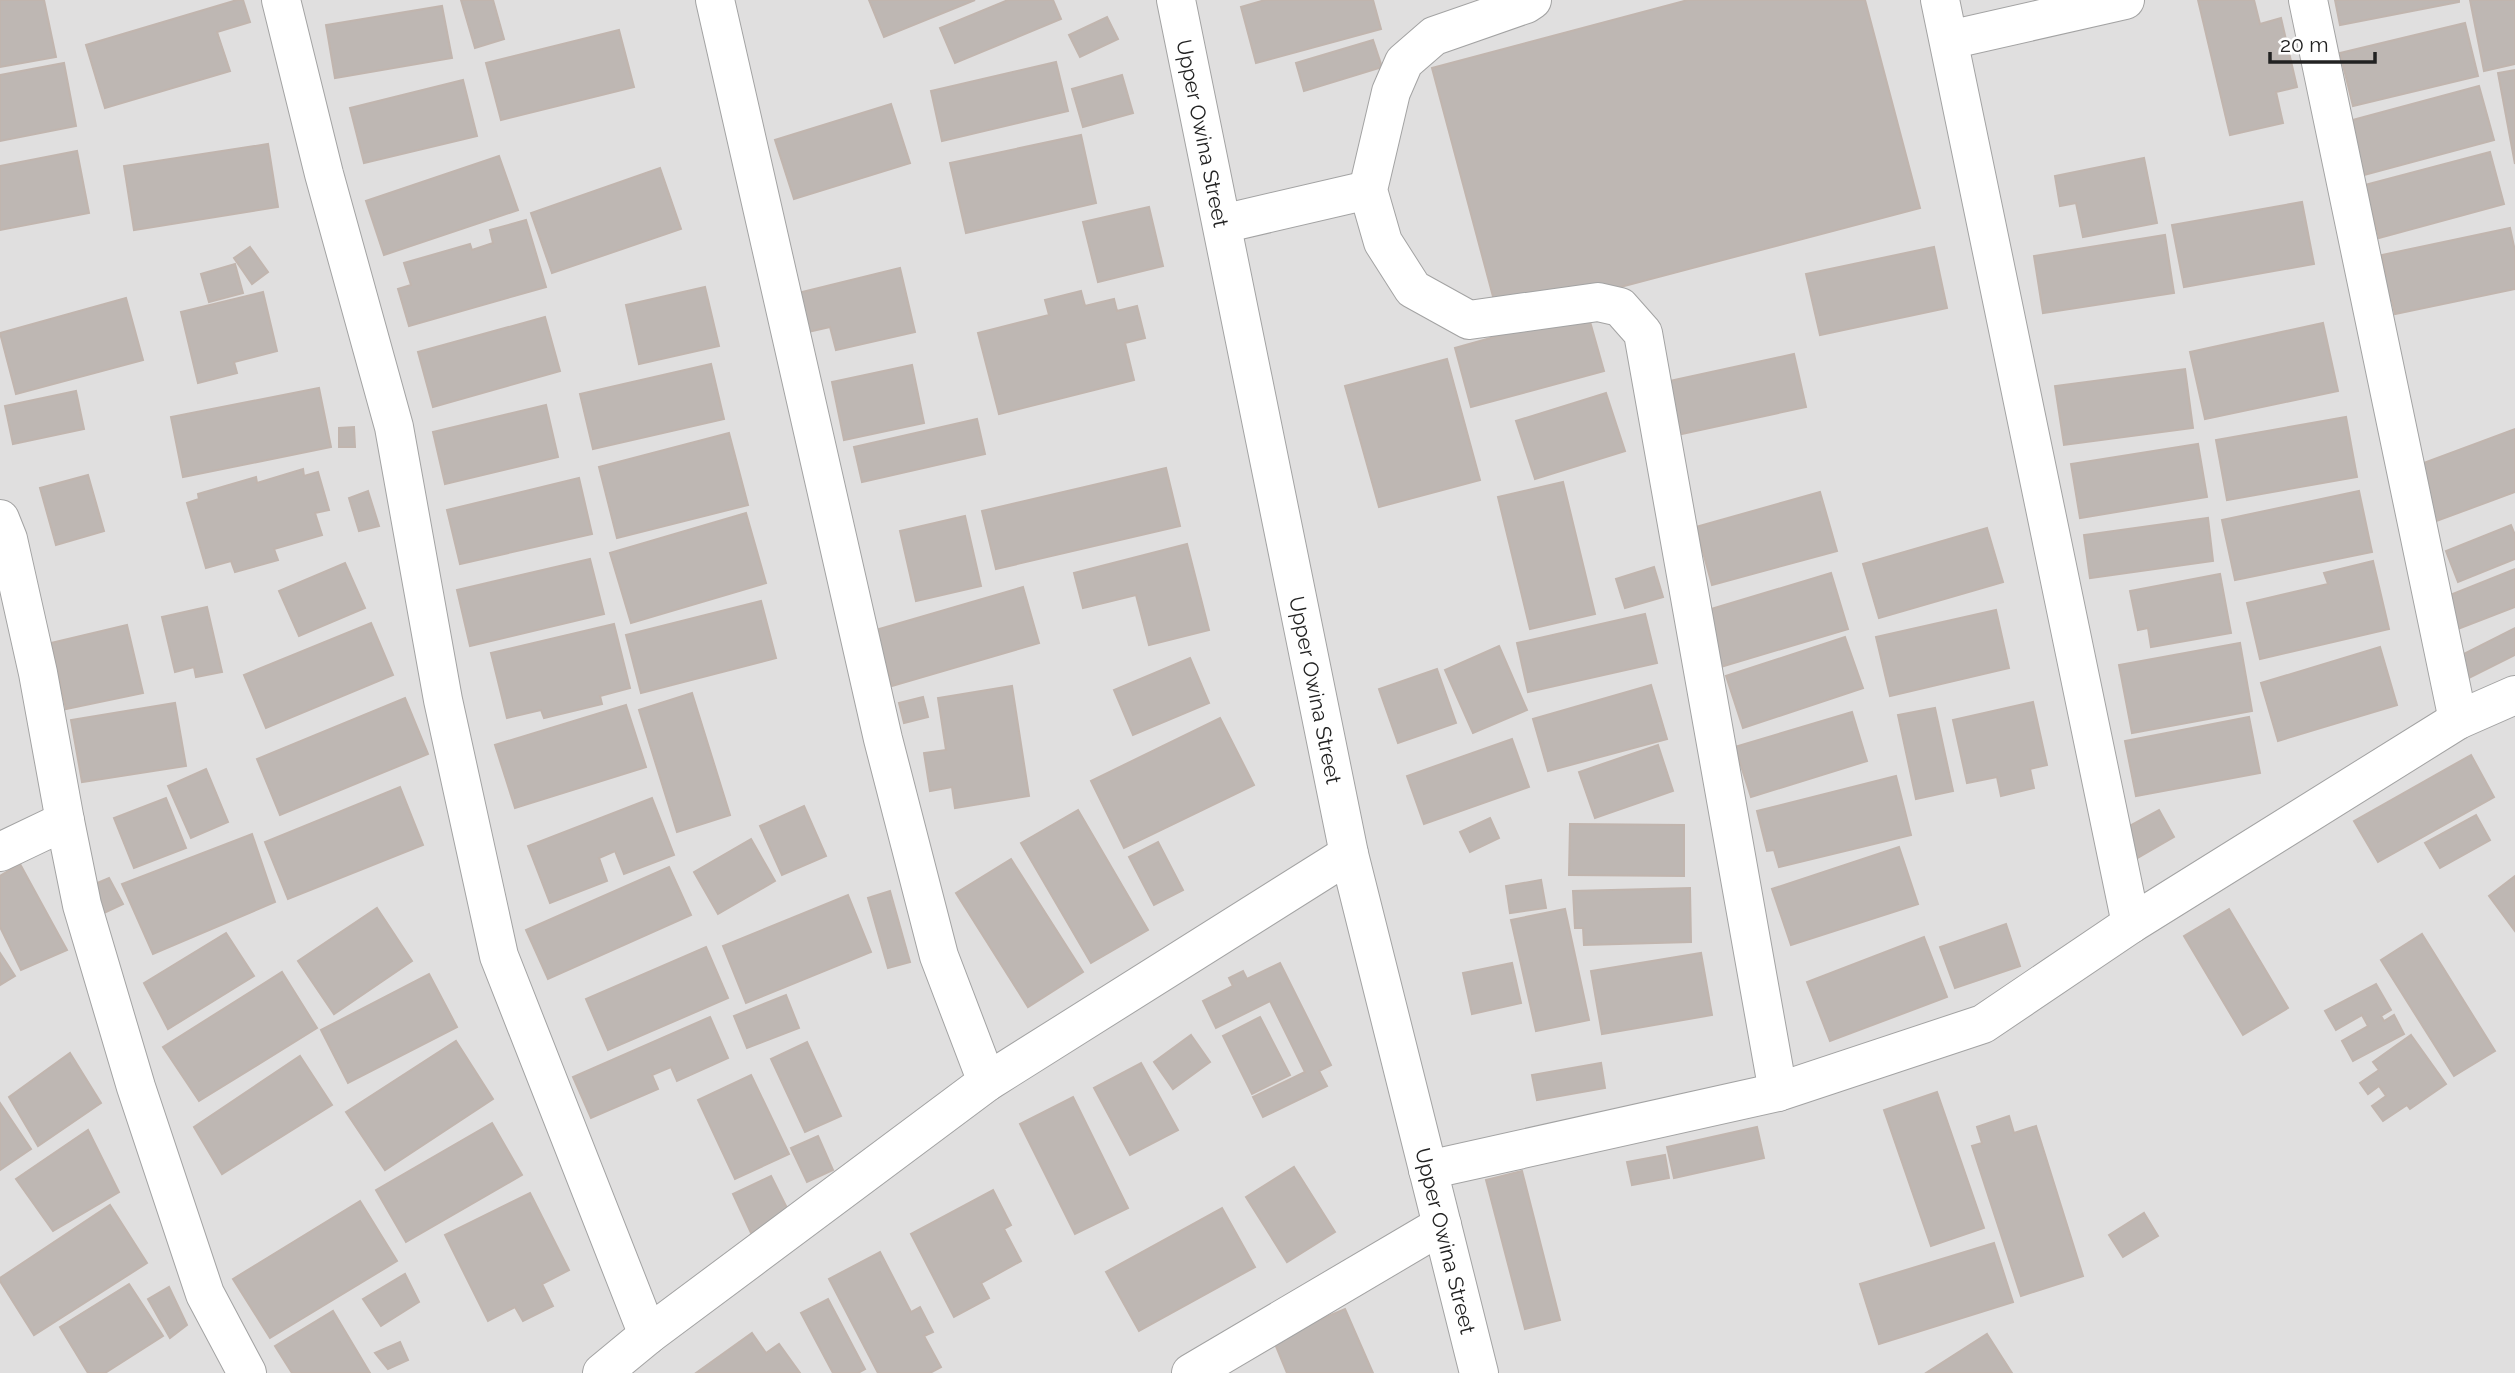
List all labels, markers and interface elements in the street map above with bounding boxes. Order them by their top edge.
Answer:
scale bar [2270,21,2375,65]
text: 20 m [2280,32,2328,57]
street label: Upper Owina Street [1172,37,1234,229]
street label: Upper Owina Street [1285,594,1347,786]
street label: Upper Owina Street [1411,1145,1481,1336]

